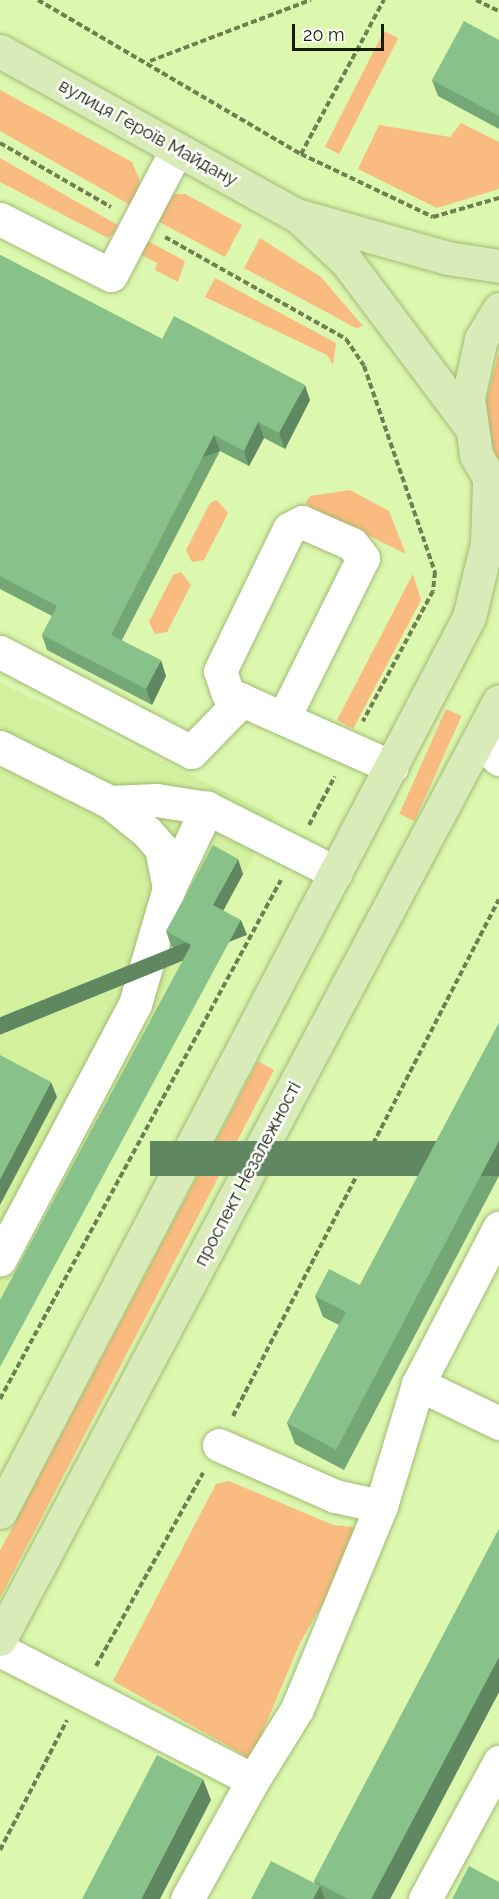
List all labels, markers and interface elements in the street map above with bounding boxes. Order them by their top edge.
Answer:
scale bar [295,12,386,50]
text: 20 m [303,24,345,45]
street label: вулиця Героїв Майдану [55,75,241,191]
street label: проспект Незалежності [190,1078,306,1270]

